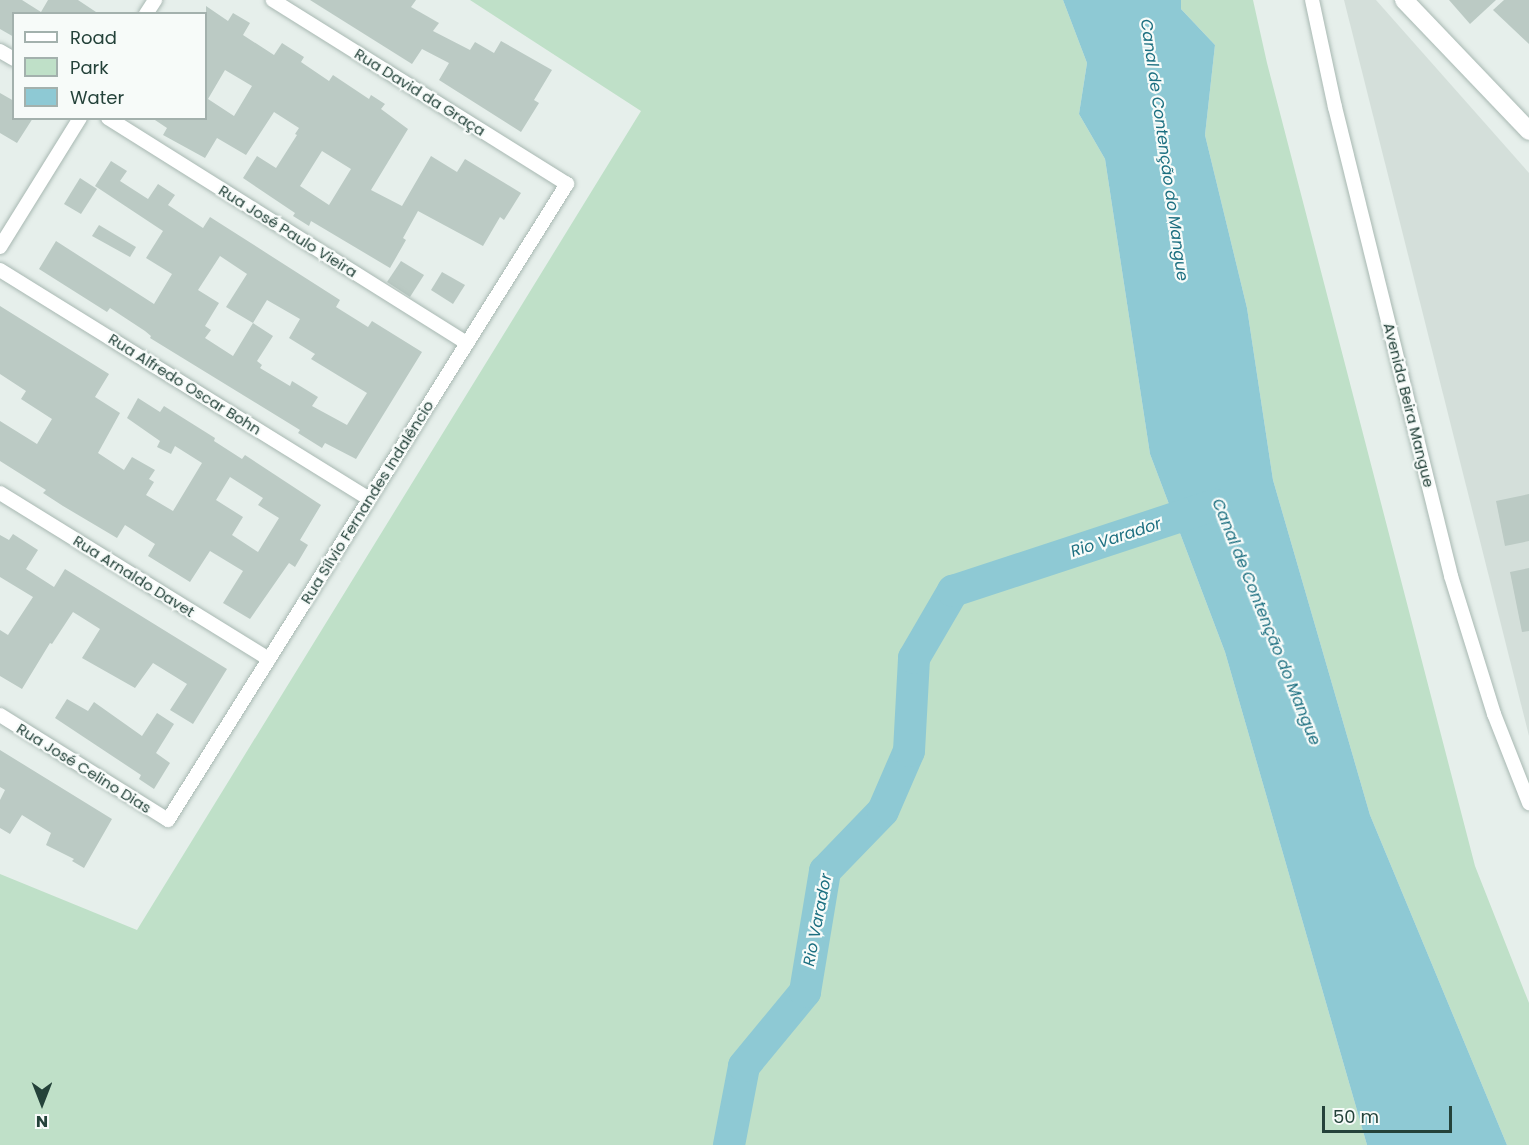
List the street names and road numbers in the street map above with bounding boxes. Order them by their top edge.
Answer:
street label: Rua David da Graça [351,44,489,140]
street label: Rua José Paulo Vieira [215,181,361,281]
street label: Avenida Beira Mangue [1380,321,1438,489]
street label: Rua Alfredo Oscar Bohn [105,330,265,438]
street label: Rua Sílvio Fernandes Indalêncio [297,397,437,607]
street label: Rua Arnaldo Davet [70,531,198,621]
street label: Rua José Celino Dias [13,719,155,817]

